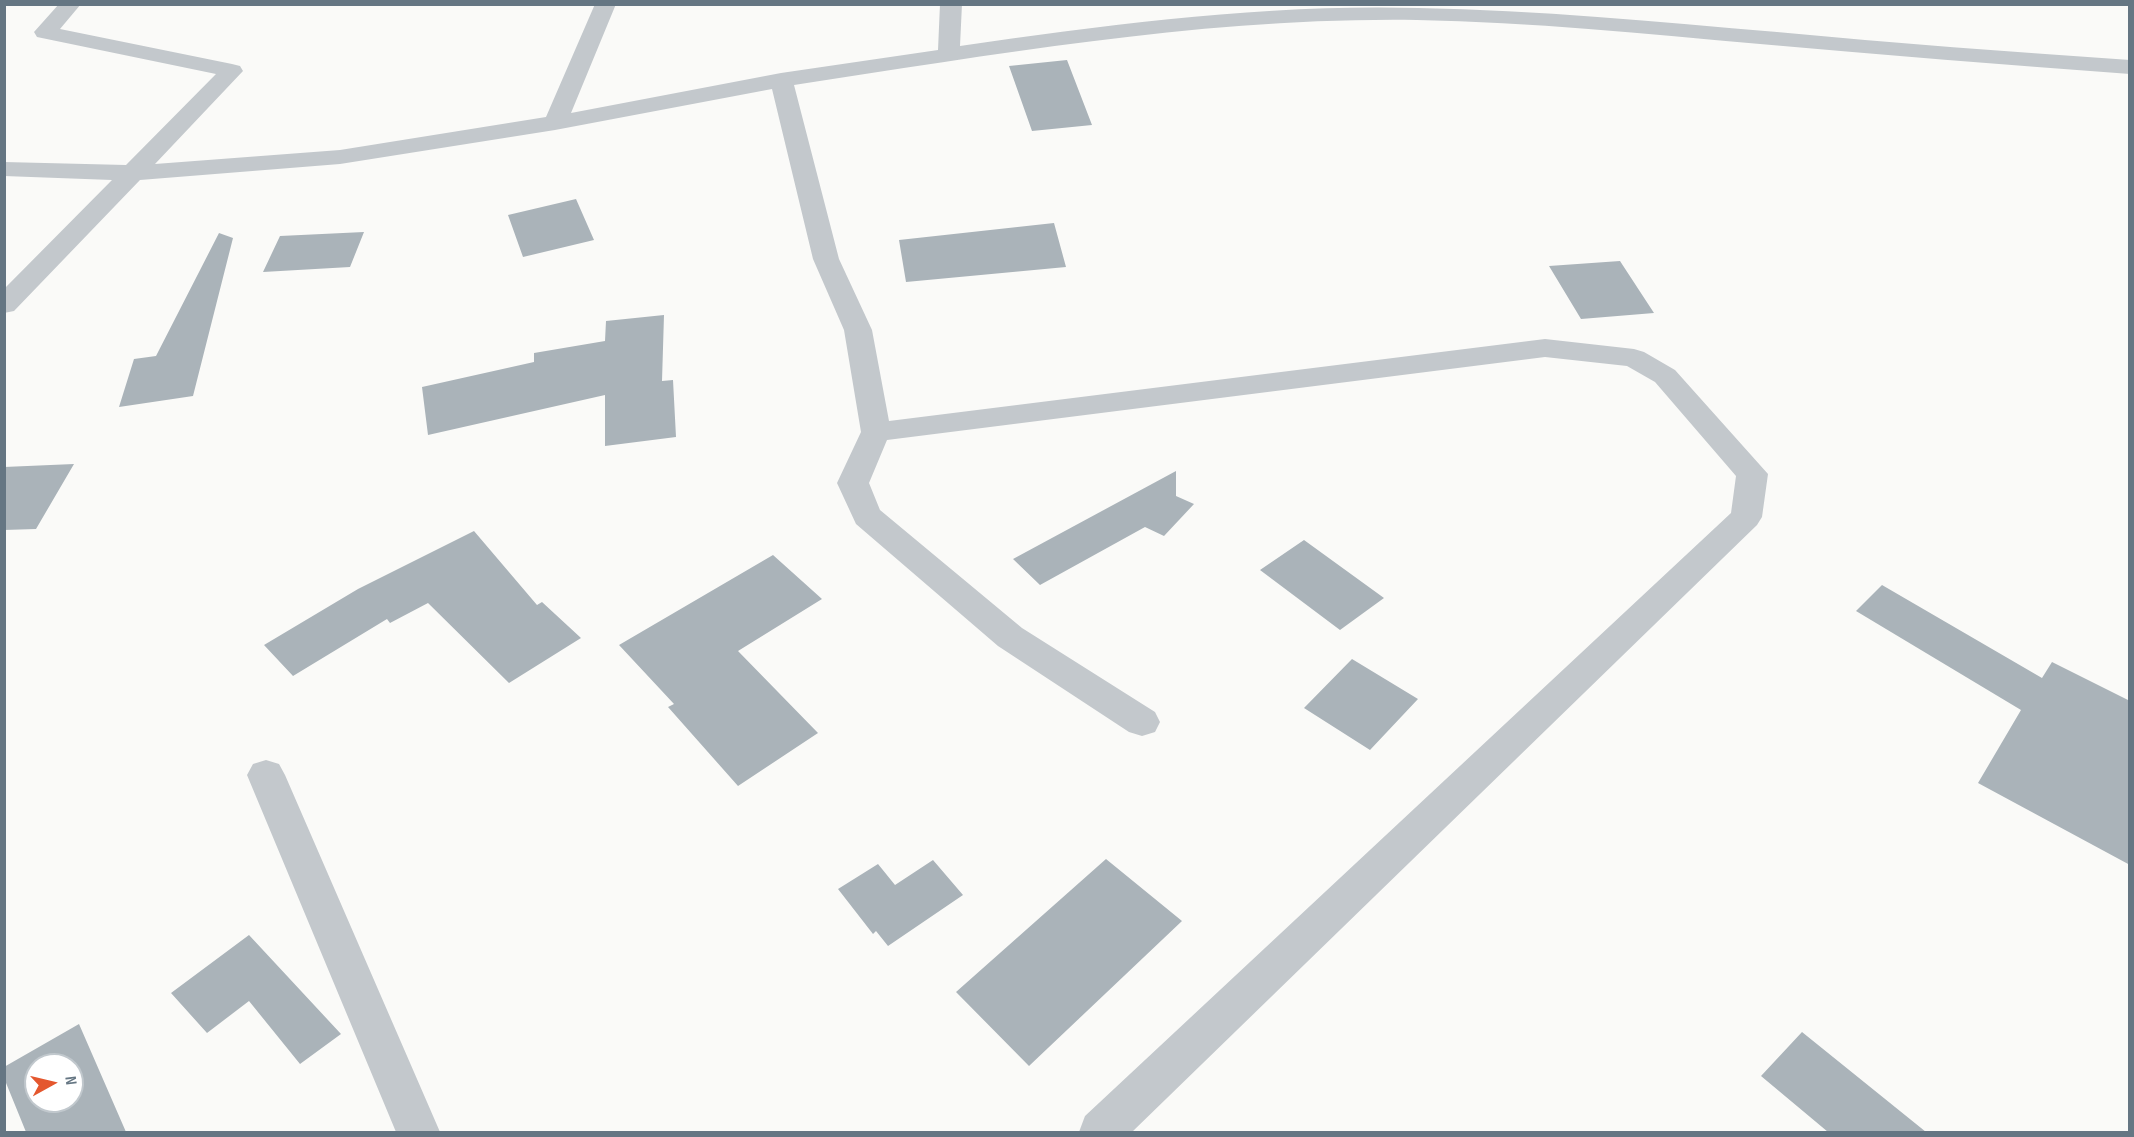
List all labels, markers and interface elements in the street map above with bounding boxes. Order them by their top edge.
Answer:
north arrow [24,1053,84,1113]
text: N [60,1075,80,1086]

